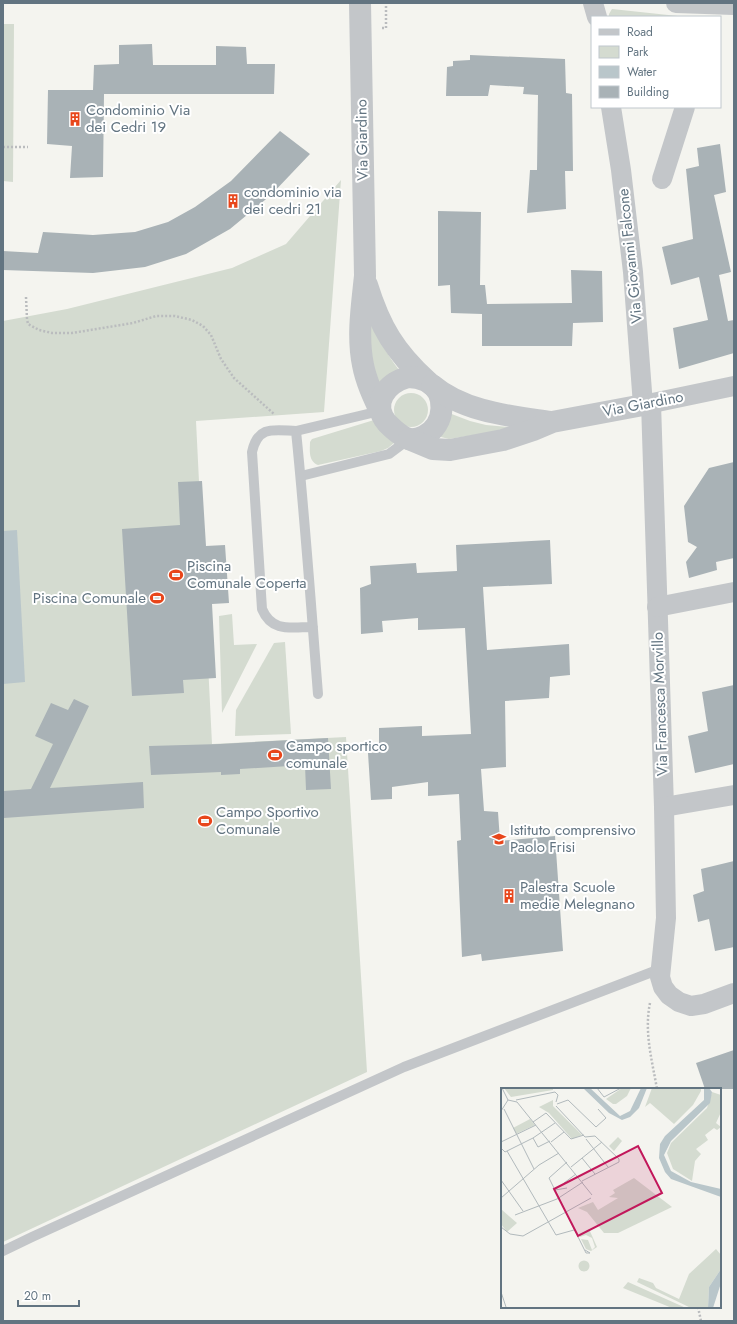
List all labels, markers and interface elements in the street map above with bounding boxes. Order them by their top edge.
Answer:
legend [591,16,721,108]
text: Road [627,23,653,41]
text: Park [627,43,649,61]
text: Water [627,63,658,81]
text: Building [627,83,669,101]
place label: Condominio Via dei Cedri 19 [86,99,190,138]
street label: Via Giardino [350,99,374,181]
building icon: Condominio Via dei Cedri 19 [67,111,83,127]
place label: condominio via dei cedri 21 [244,181,342,220]
street label: Via Giovanni Falcone [612,187,648,325]
building icon: condominio via dei cedri 21 [225,193,241,209]
street label: Via Giardino [601,385,685,423]
place label: Piscina Comunale Coperta [187,555,307,594]
sports icon: Piscina Comunale Coperta [168,567,184,583]
place label: Piscina Comunale [33,587,146,609]
sports icon: Piscina Comunale [149,590,165,606]
street label: Via Francesca Morvillo [646,632,674,776]
place label: Campo sportico comunale [286,735,387,774]
sports icon: Campo sportico comunale [267,747,283,763]
place label: Campo Sportivo Comunale [216,801,319,840]
sports icon: Campo Sportivo Comunale [197,813,213,829]
place label: Istituto comprensivo Paolo Frisi [510,819,636,858]
school or university icon: Istituto comprensivo Paolo Frisi [491,831,507,847]
place label: Palestra Scuole medie Melegnano [520,876,635,915]
building icon: Palestra Scuole medie Melegnano [501,888,517,904]
inset map [501,1088,721,1308]
scale bar [18,1282,79,1308]
text: 20 m [24,1287,51,1305]

